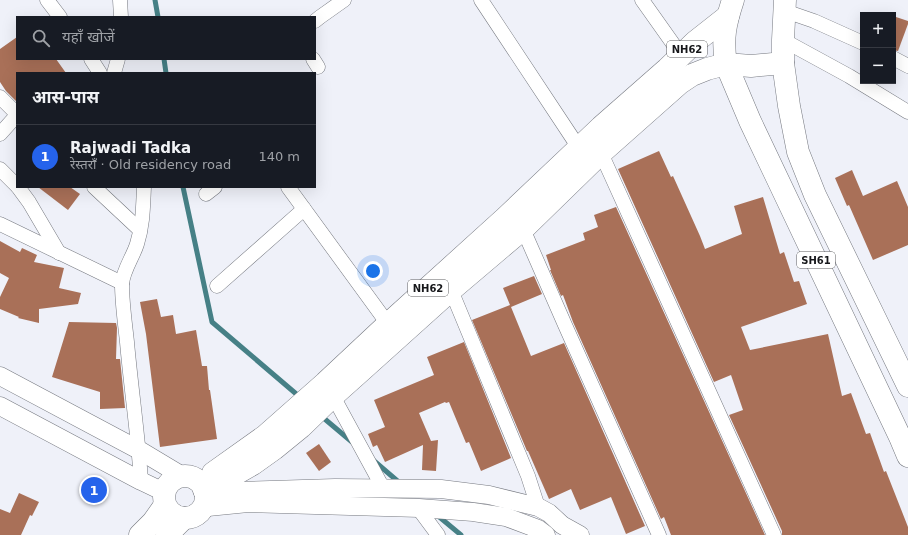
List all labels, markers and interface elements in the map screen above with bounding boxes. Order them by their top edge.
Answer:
map controls [860,12,896,84]
button: + [860,12,896,48]
search box [16,16,316,60]
icon: search [30,27,52,49]
text: यहाँ खोजें [62,28,115,46]
road number: NH62 [667,41,707,57]
button: − [860,48,896,84]
text: आस-पास [32,87,99,107]
text: Rajwadi Tadka [70,139,191,157]
text: 1 [40,149,50,164]
text: 140 m [258,149,300,164]
text: रेस्तराँ · Old residency road [70,157,231,172]
road number: SH61 [797,252,835,268]
your location [363,261,383,281]
road number: NH62 [408,280,448,296]
pin: 1 [81,475,107,505]

